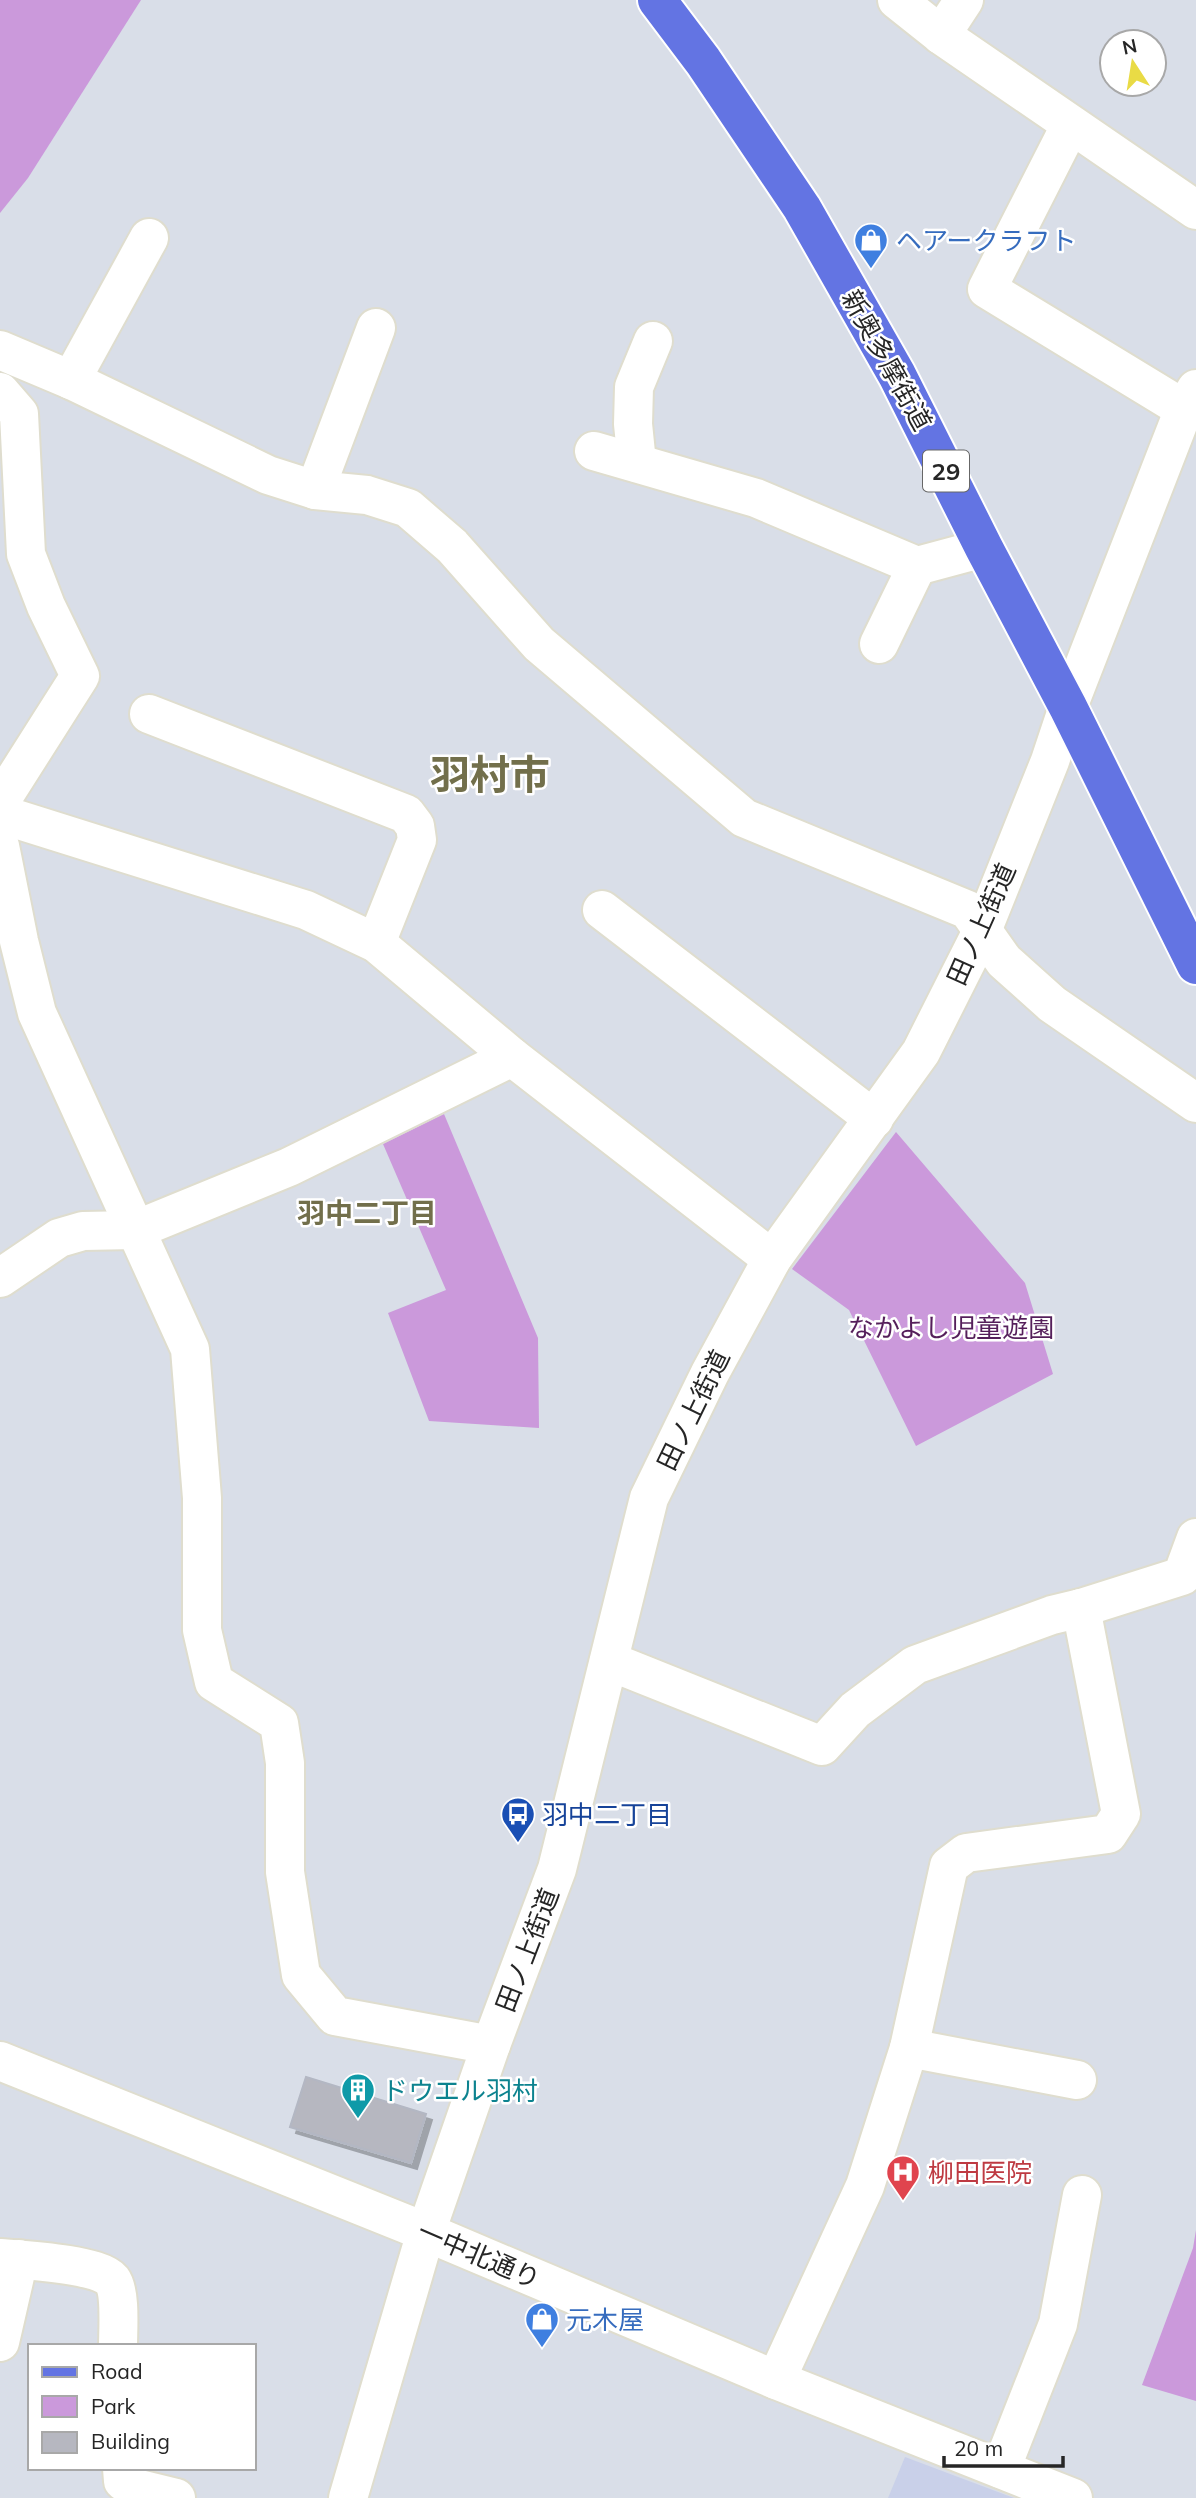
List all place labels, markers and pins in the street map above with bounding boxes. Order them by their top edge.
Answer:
shop icon: ヘアークラフト [852,221,890,270]
place label: ヘアークラフト [896,224,1076,257]
bus stop icon: 羽中二丁目 [499,1795,537,1844]
place label: 羽中二丁目 [542,1798,672,1831]
building icon: ドウエル羽村 [339,2071,377,2120]
place label: ドウエル羽村 [382,2074,538,2107]
hospital icon: 柳田医院 [884,2153,922,2202]
place label: 柳田医院 [928,2156,1032,2189]
shop icon: 元木屋 [523,2300,561,2349]
place label: 元木屋 [566,2303,644,2336]

